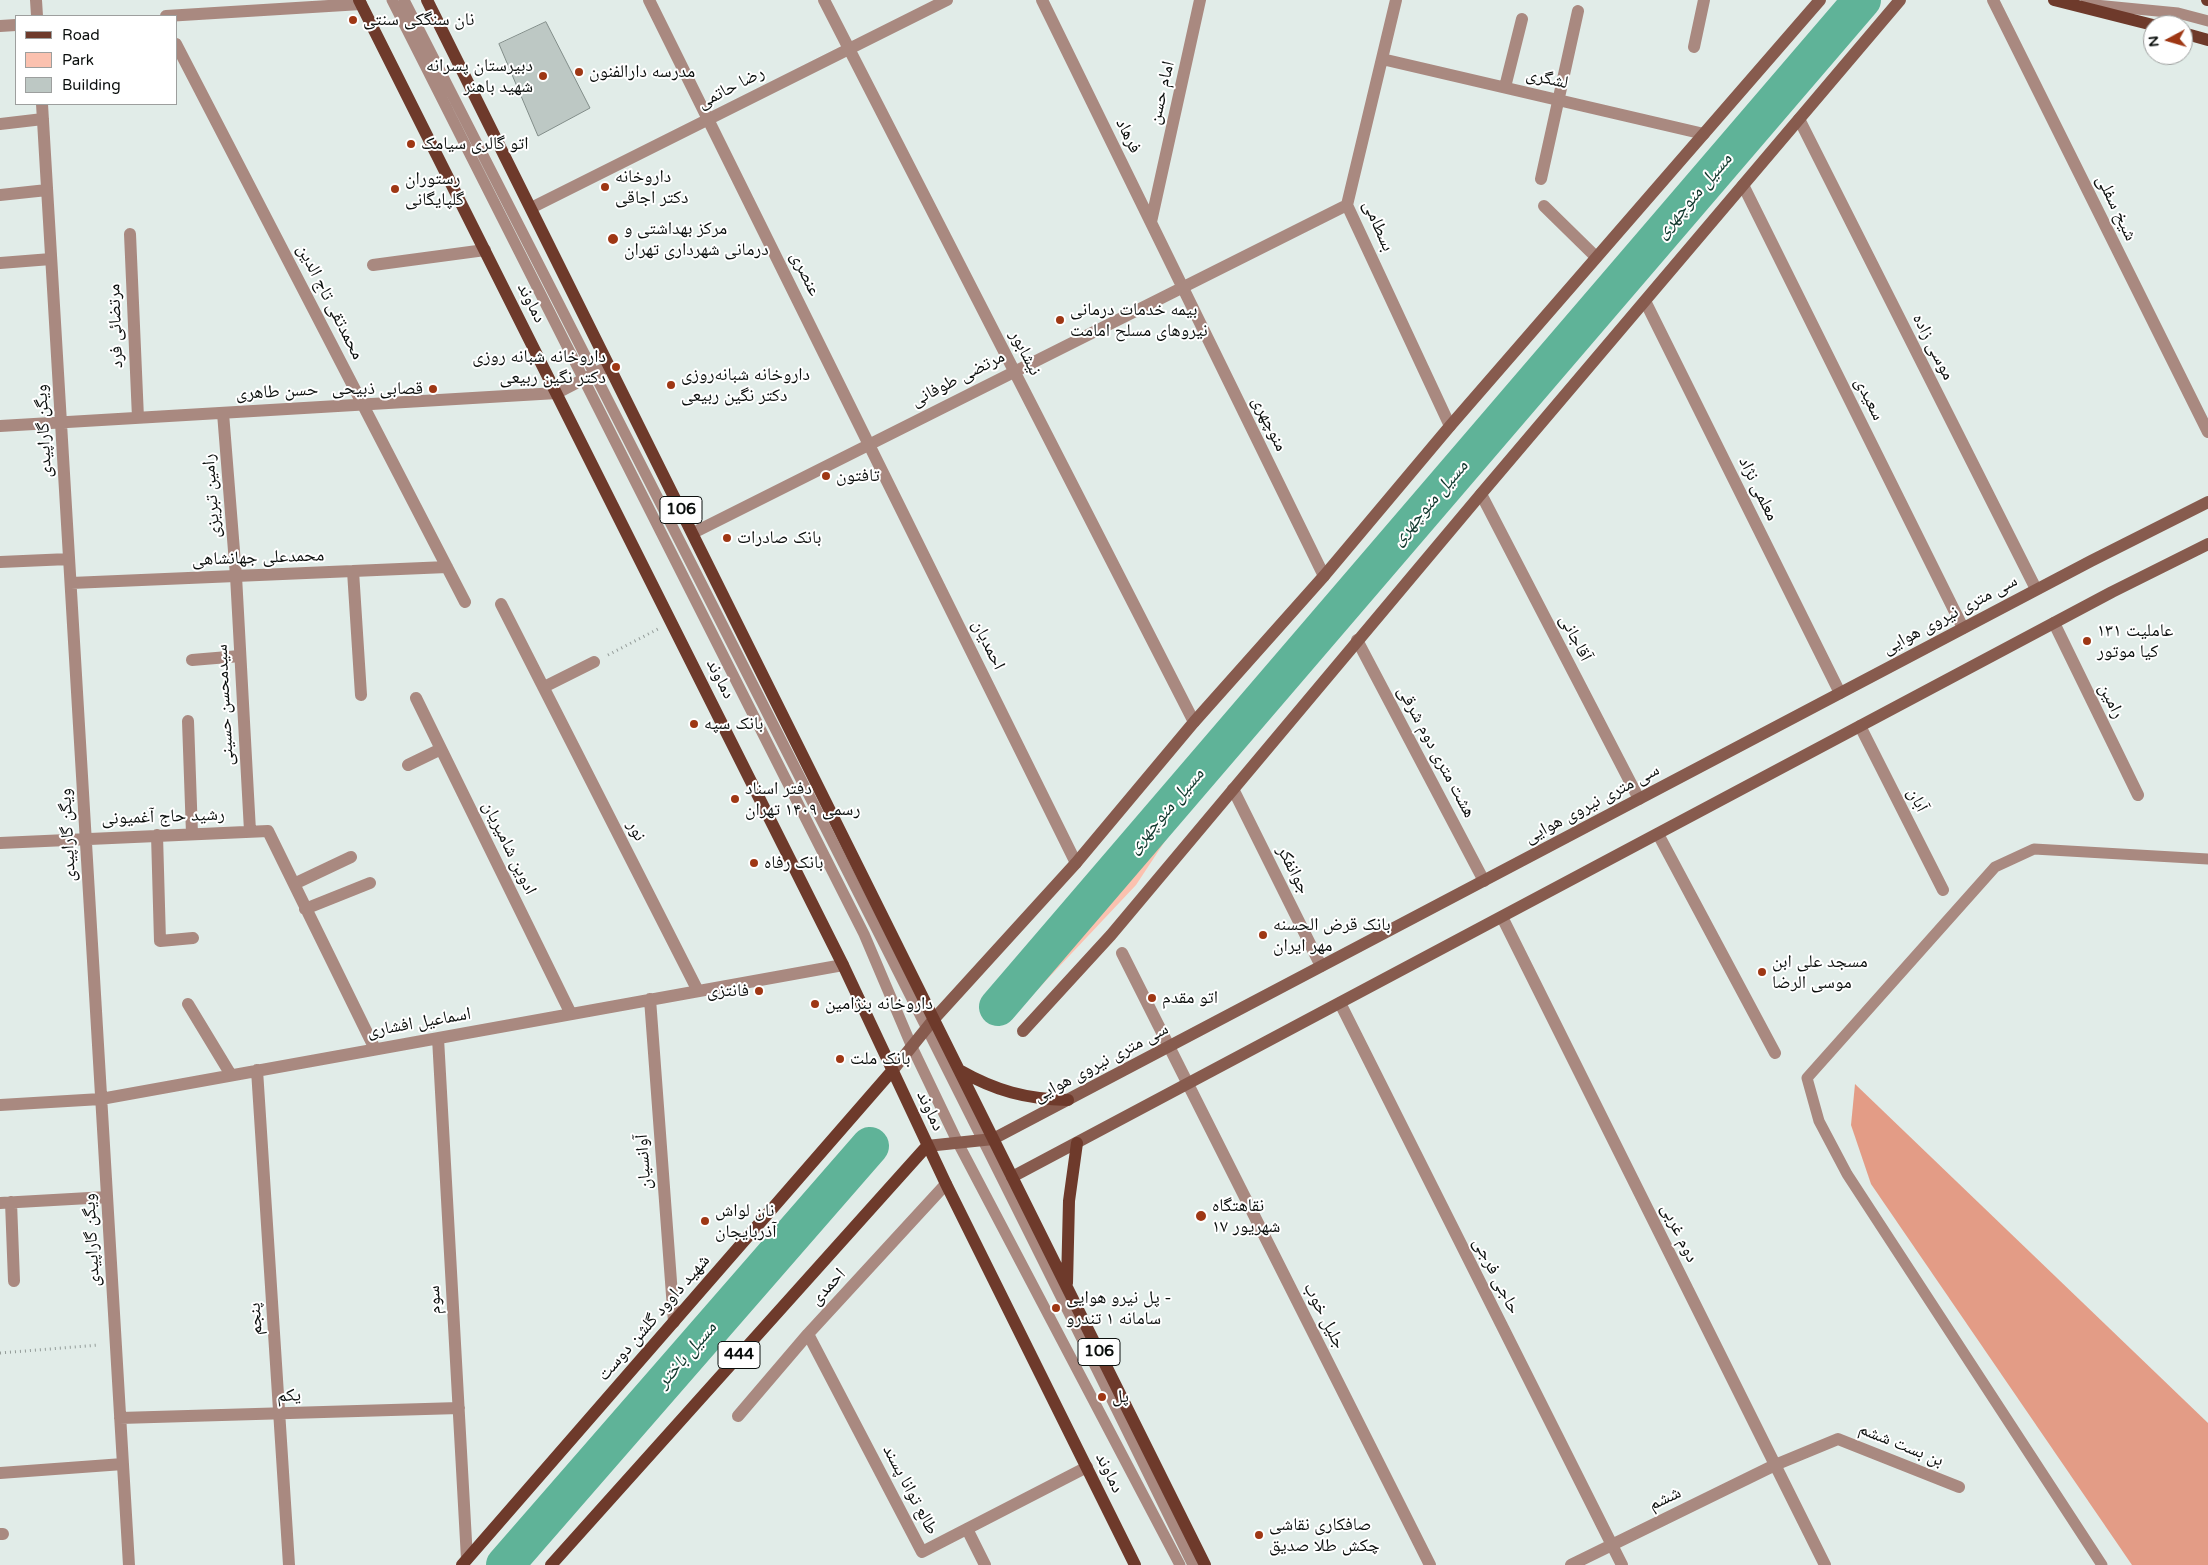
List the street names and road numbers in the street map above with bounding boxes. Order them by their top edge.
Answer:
street label: امام حسن [1144,59,1180,127]
street label: رضا حاتمی [694,62,768,114]
street label: لشگری [1524,64,1570,94]
street label: فرهاد [1110,115,1146,157]
street label: شیخ سفلی [2091,172,2141,244]
street label: بسطامی [1358,197,1398,255]
street label: محمدتقی تاج الدین [292,241,368,363]
street label: عنصری [785,248,825,300]
street label: دماوند [512,279,550,327]
street label: مرتضائی فرد [104,283,128,369]
street label: موسی زاده [1907,310,1959,384]
street label: نیشابور [1004,327,1046,379]
street label: مرتضی طوفانی [907,346,1009,412]
street label: سعیدی [1849,374,1889,424]
street label: حسن طاهری [235,379,319,405]
street label: ویگن گاراپیدی [31,384,57,478]
street label: منوچهری [1246,393,1292,455]
street label: رامین تبریزی [198,453,226,539]
street label: معلمی نژاد [1733,453,1783,525]
road number: 106 [660,496,702,524]
street label: محمدعلی جهانشاهی [191,545,325,571]
street label: سی متری نیروی هوایی [1879,570,2021,660]
street label: آقاجانی [1554,611,1596,665]
street label: احمدیان [967,616,1009,674]
street label: سیدمحسن حسینی [211,644,239,766]
street label: دماوند [701,655,739,703]
street label: رامین [2093,680,2129,722]
street label: هشت متری دوم شرقی [1392,682,1480,822]
street label: سی متری نیروی هوایی [1521,759,1663,849]
street label: آبان [1902,784,1932,816]
street label: ویگن گاراپیدی [55,788,81,882]
street label: ادوین شامیریان [477,798,541,898]
street label: رشید حاج آغمیونی [101,804,225,830]
street label: نور [622,817,650,845]
street label: جوانفکر [1272,842,1314,898]
street label: اسماعیل افشاری [365,1003,473,1043]
street label: سی متری نیروی هوایی [1030,1018,1172,1108]
street label: دماوند [911,1087,949,1135]
street label: آوانسیان [631,1134,657,1190]
street label: ویگن گاراپیدی [79,1193,105,1287]
street label: دوم غربی [1655,1200,1703,1266]
street label: حاجی فرجی [1468,1234,1524,1318]
street label: شهید داوود گلشن دوست [593,1250,715,1386]
street label: احمدی [805,1264,851,1310]
street label: جلیل خوب [1298,1279,1350,1353]
street label: سوم [423,1285,447,1315]
street label: پنجم [244,1302,268,1336]
road number: 106 [1078,1338,1120,1365]
road number: 444 [718,1342,760,1368]
street label: یکم [277,1385,301,1407]
street label: بن بست ششم [1855,1418,1947,1472]
street label: طالع توانا پسند [877,1441,943,1539]
street label: دماوند [1090,1449,1128,1497]
street label: ششم [1645,1482,1685,1516]

